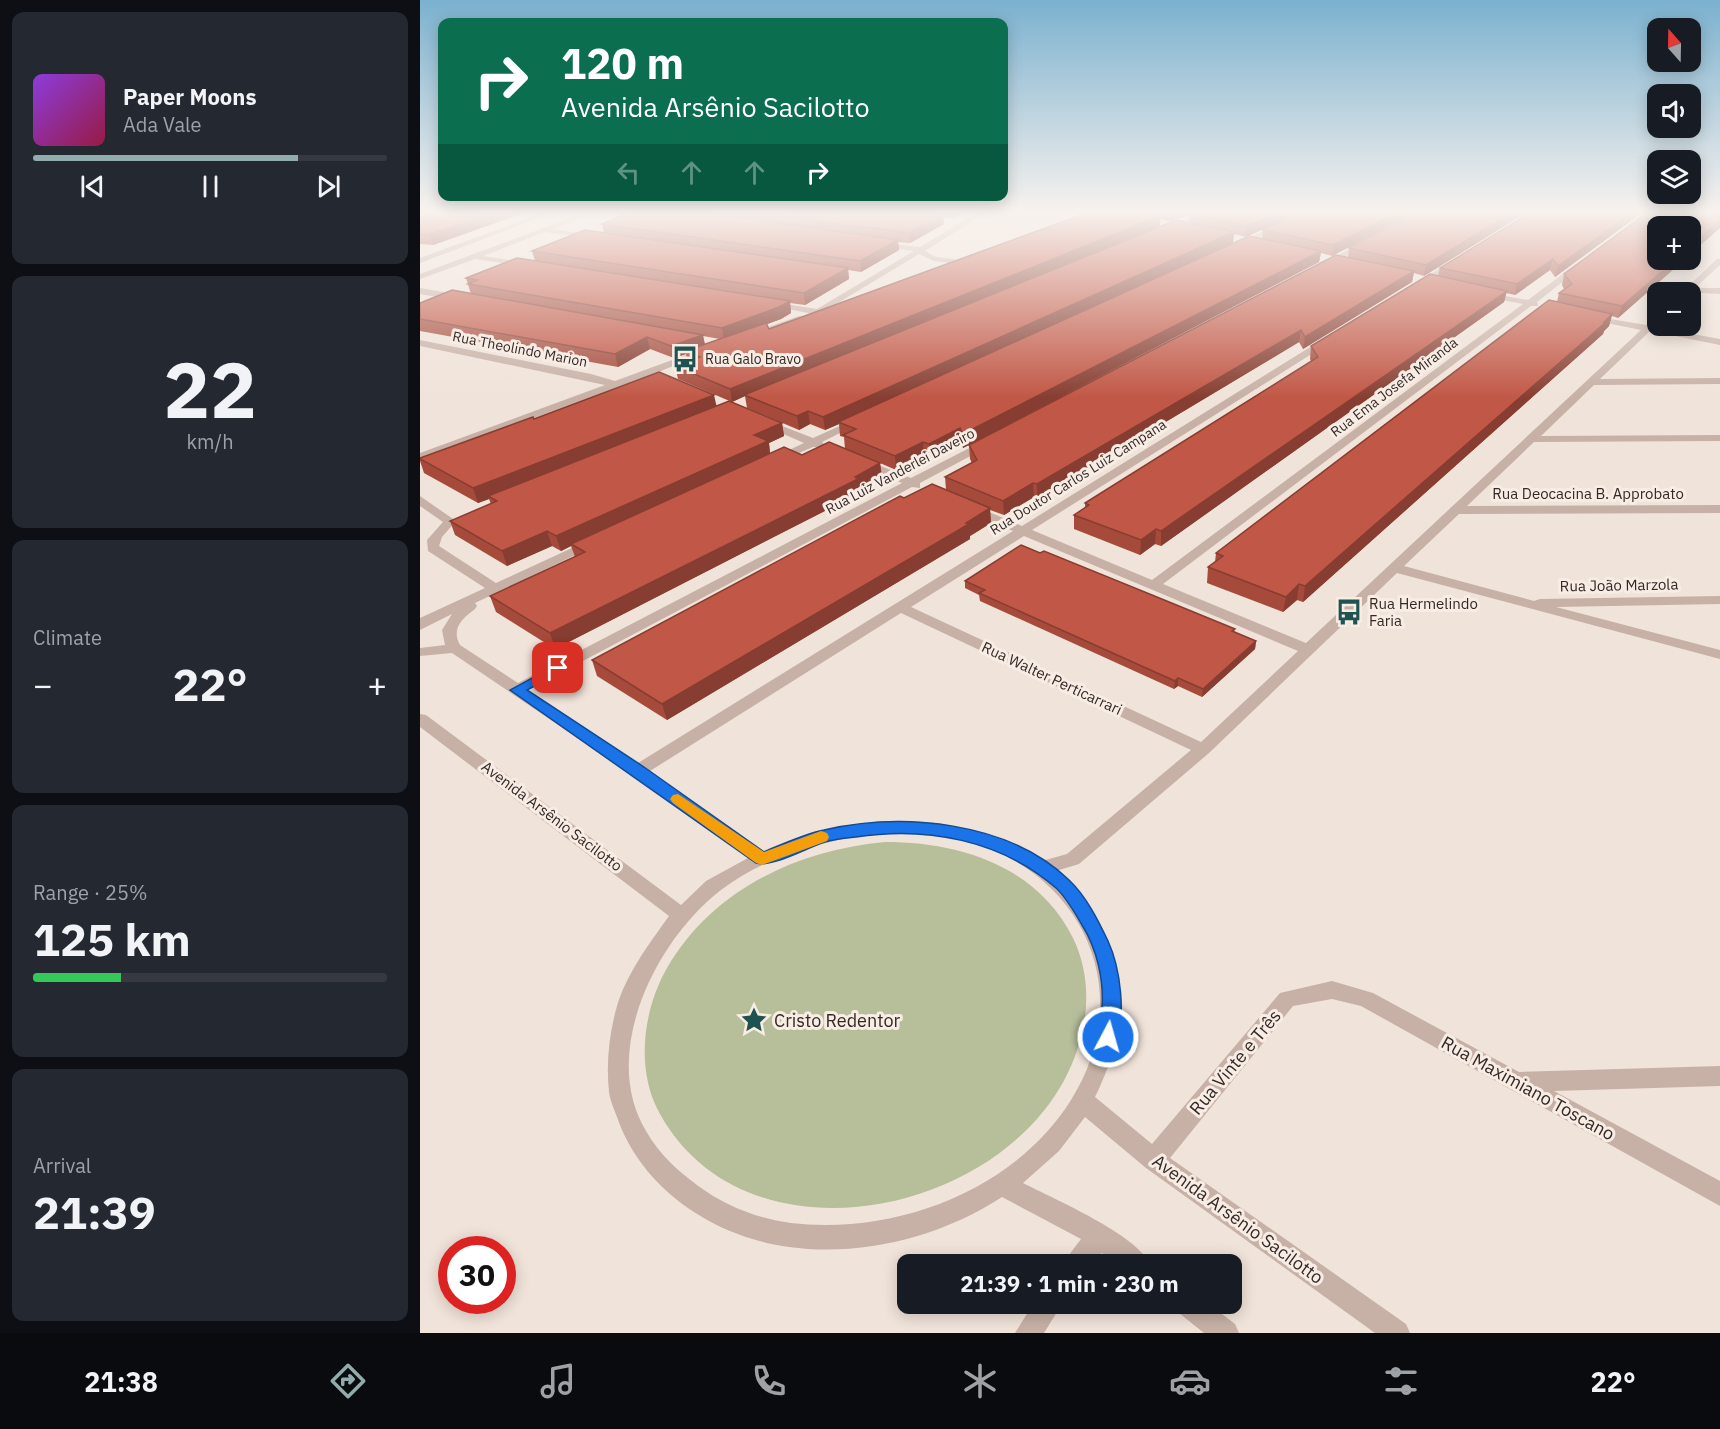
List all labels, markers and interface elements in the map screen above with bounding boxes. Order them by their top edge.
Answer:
north arrow [1647,18,1701,72]
map controls [1647,18,1701,336]
text: 120 m [561,36,684,91]
icon: right [462,42,540,120]
text: Paper Moons [123,82,256,111]
button: sound [1647,84,1701,138]
text: Avenida Arsênio Sacilotto [561,89,870,124]
text: Ada Vale [123,111,202,138]
button: layers [1647,150,1701,204]
icon: left [612,156,645,189]
icon: ahead [675,156,708,189]
icon: ahead [738,156,771,189]
icon: right [801,156,834,189]
icon: previous [76,170,109,203]
icon: pause [194,170,227,203]
icon: next [312,170,345,203]
button: + [1647,216,1701,270]
button: − [1647,282,1701,336]
street label: Rua Theolindo Marion [451,327,589,371]
street label: Rua Ema Josefa Miranda [1327,333,1462,441]
text: 22 [163,338,257,439]
bus stop icon: Rua Galo Bravo [670,344,700,374]
place label: Rua Galo Bravo [705,350,801,368]
street label: Rua Doutor Carlos Luiz Campana [986,415,1170,539]
street label: Rua Luiz Vanderlei Daveiro [822,424,978,518]
text: km/h [186,428,234,455]
street label: Rua Deocacina B. Approbato [1492,484,1684,503]
street label: Rua João Marzola [1560,574,1678,596]
place label: Rua Hermelindo Faria [1369,594,1478,630]
bus stop icon: Rua Hermelindo Faria [1334,597,1364,627]
text: Climate [33,624,102,651]
street label: Rua Walter Perticarrari [979,637,1125,719]
pin [532,642,583,693]
icon: arrive [541,651,574,684]
text: 22° [172,655,248,713]
text: − [33,663,53,706]
text: + [367,663,387,706]
street label: Avenida Arsênio Sacilotto [478,757,626,875]
text: Range · 25% [33,879,148,906]
text: 125 km [33,910,191,968]
place icon: Cristo Redentor [739,1005,769,1035]
position arrow [1076,1005,1140,1069]
street label: Rua Vinte e Três [1184,1005,1286,1119]
place label: Cristo Redentor [774,1009,901,1032]
street label: Rua Maximiano Toscano [1437,1031,1619,1145]
street label: Avenida Arsênio Sacilotto [1148,1149,1328,1289]
text: Arrival [33,1152,91,1179]
text: 21:39 [33,1183,156,1241]
speed limit sign: 30 [438,1236,516,1314]
text: 21:39 · 1 min · 230 m [960,1269,1179,1298]
icon: directions [327,1360,369,1402]
icon: music [537,1360,579,1402]
icon: phone [748,1360,790,1402]
icon: climate [959,1360,1001,1402]
icon: car [1169,1360,1211,1402]
icon: filters [1380,1360,1422,1402]
text: 21:38 [84,1364,158,1399]
text: 22° [1591,1364,1636,1399]

